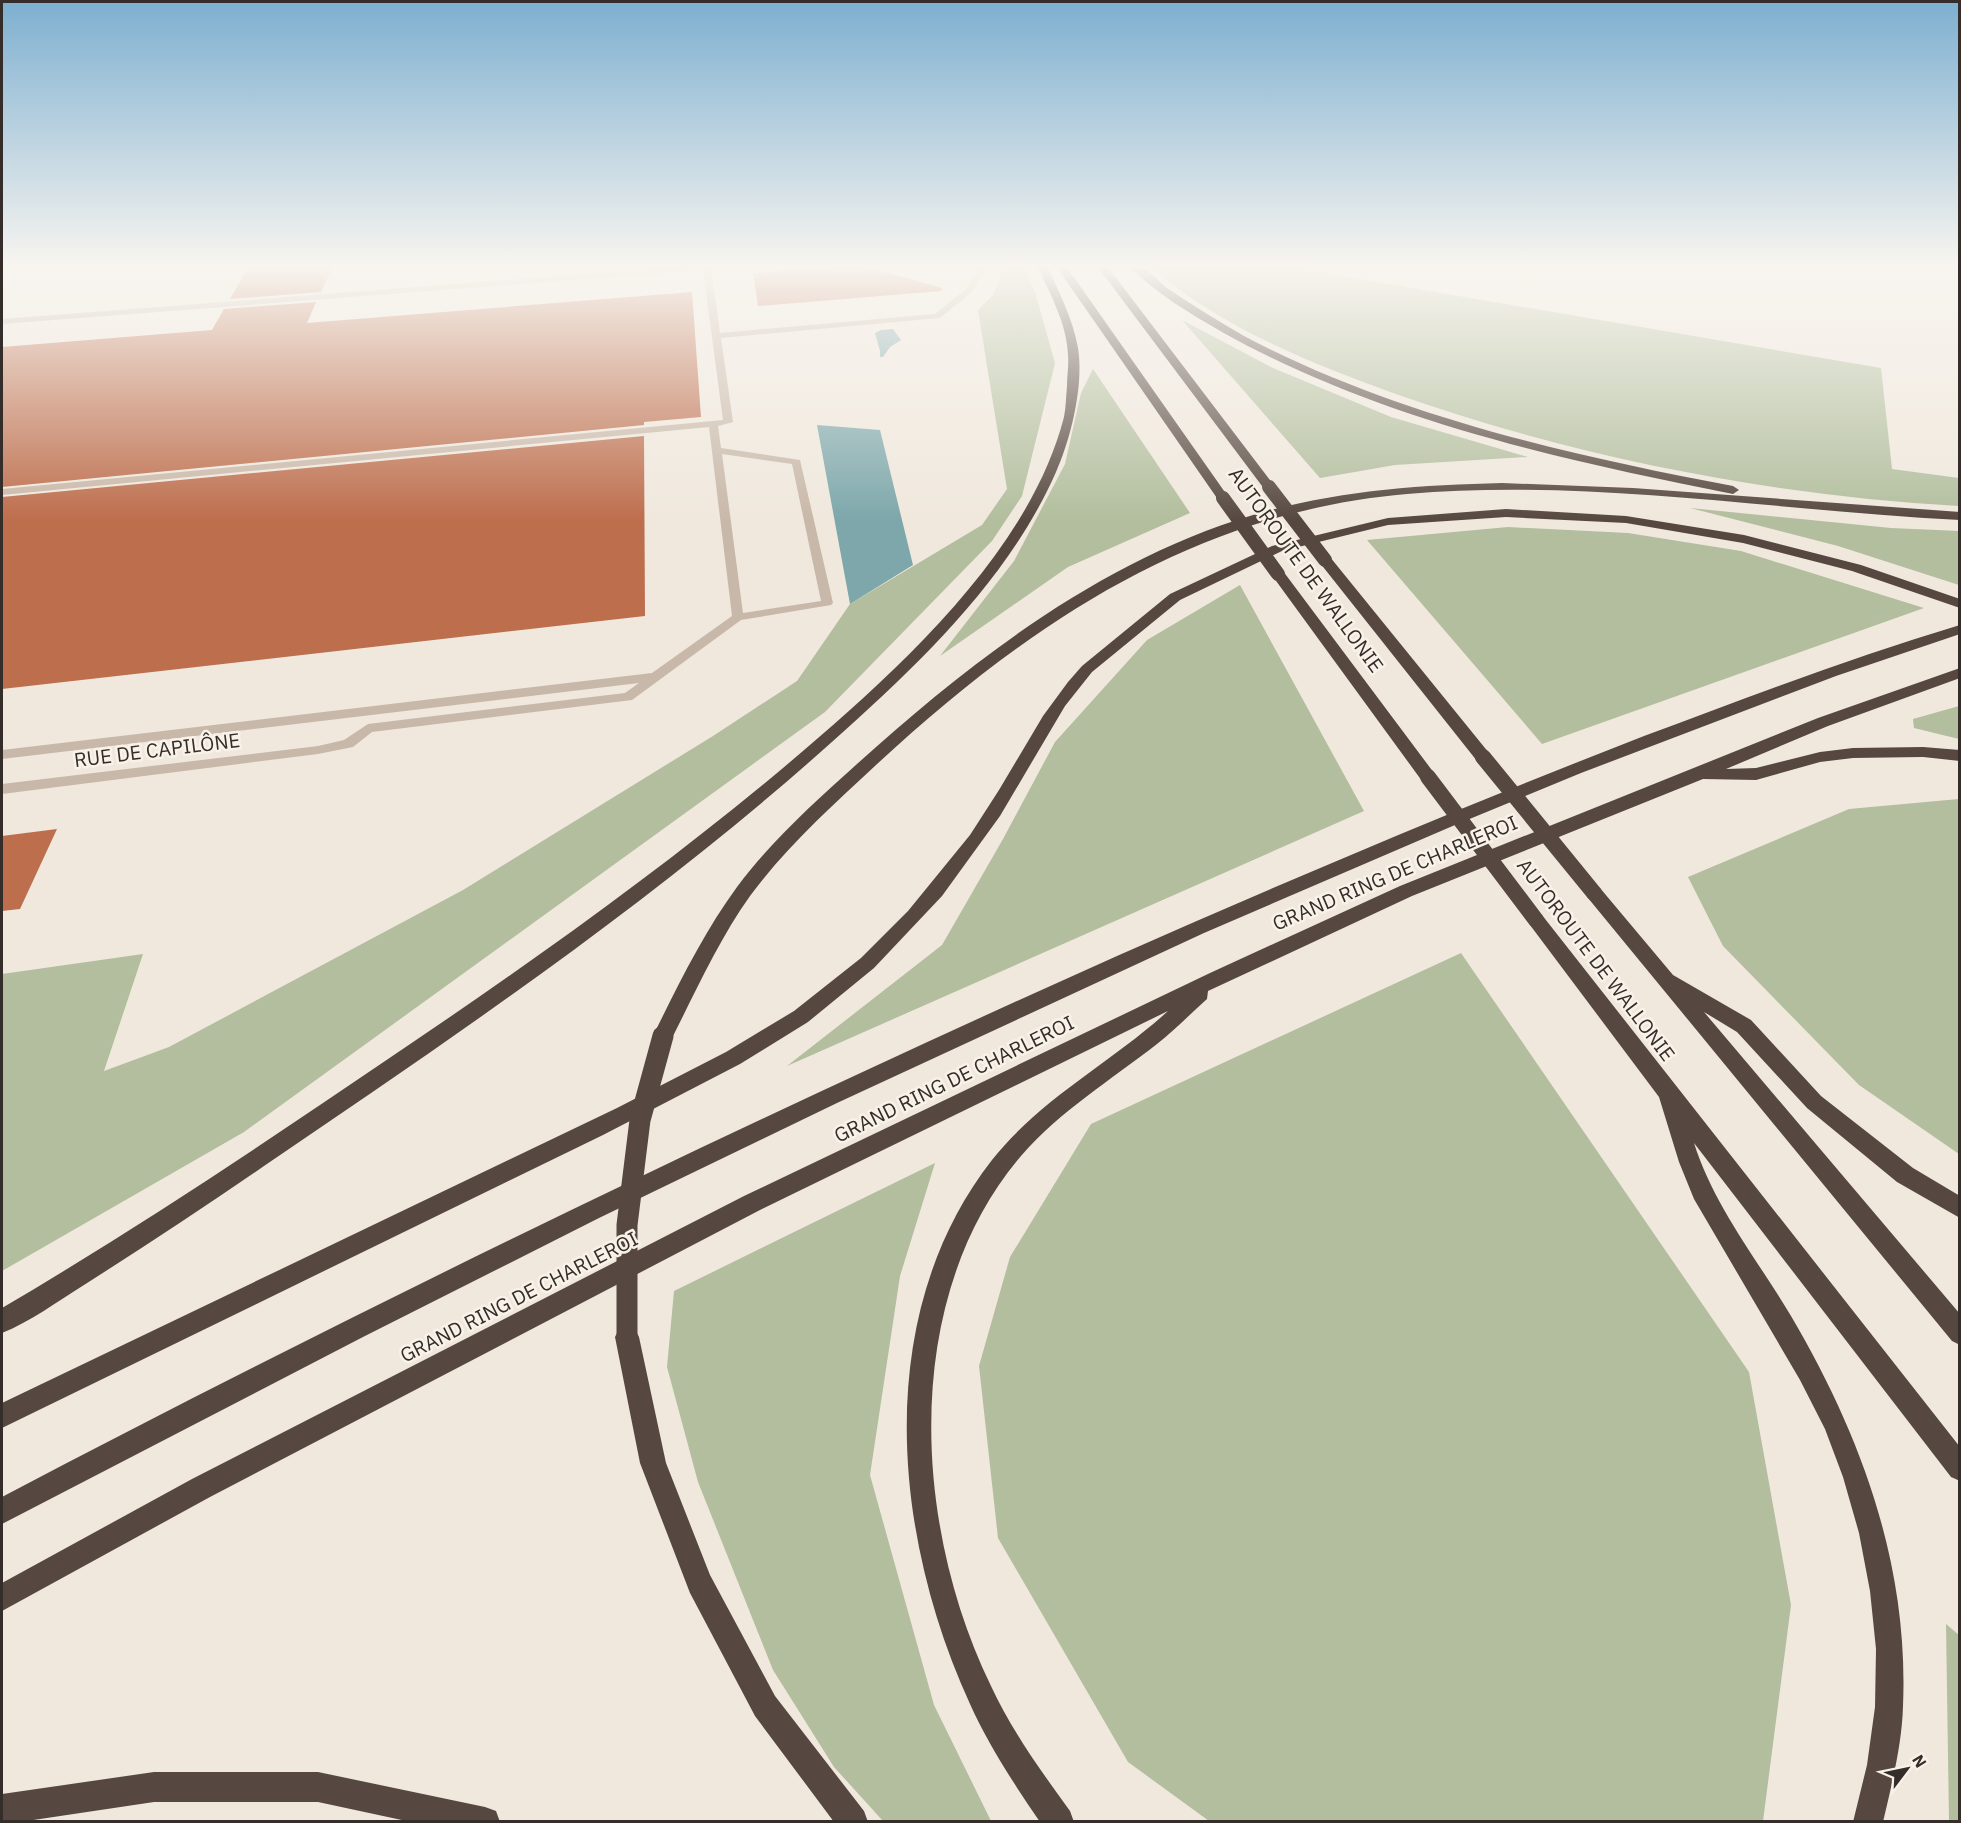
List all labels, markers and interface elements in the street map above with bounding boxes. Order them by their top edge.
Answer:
street label: AUTOROUTE DE WALLONIE [1223,462,1390,678]
street label: RUE DE CAPILÔNE [72,726,241,773]
street label: GRAND RING DE CHARLEROI [1268,809,1521,937]
street label: AUTOROUTE DE WALLONIE [1511,853,1682,1067]
street label: GRAND RING DE CHARLEROI [829,1009,1078,1149]
street label: GRAND RING DE CHARLEROI [395,1225,642,1368]
north arrow [1877,1739,1937,1799]
text: N [1908,1751,1931,1771]

